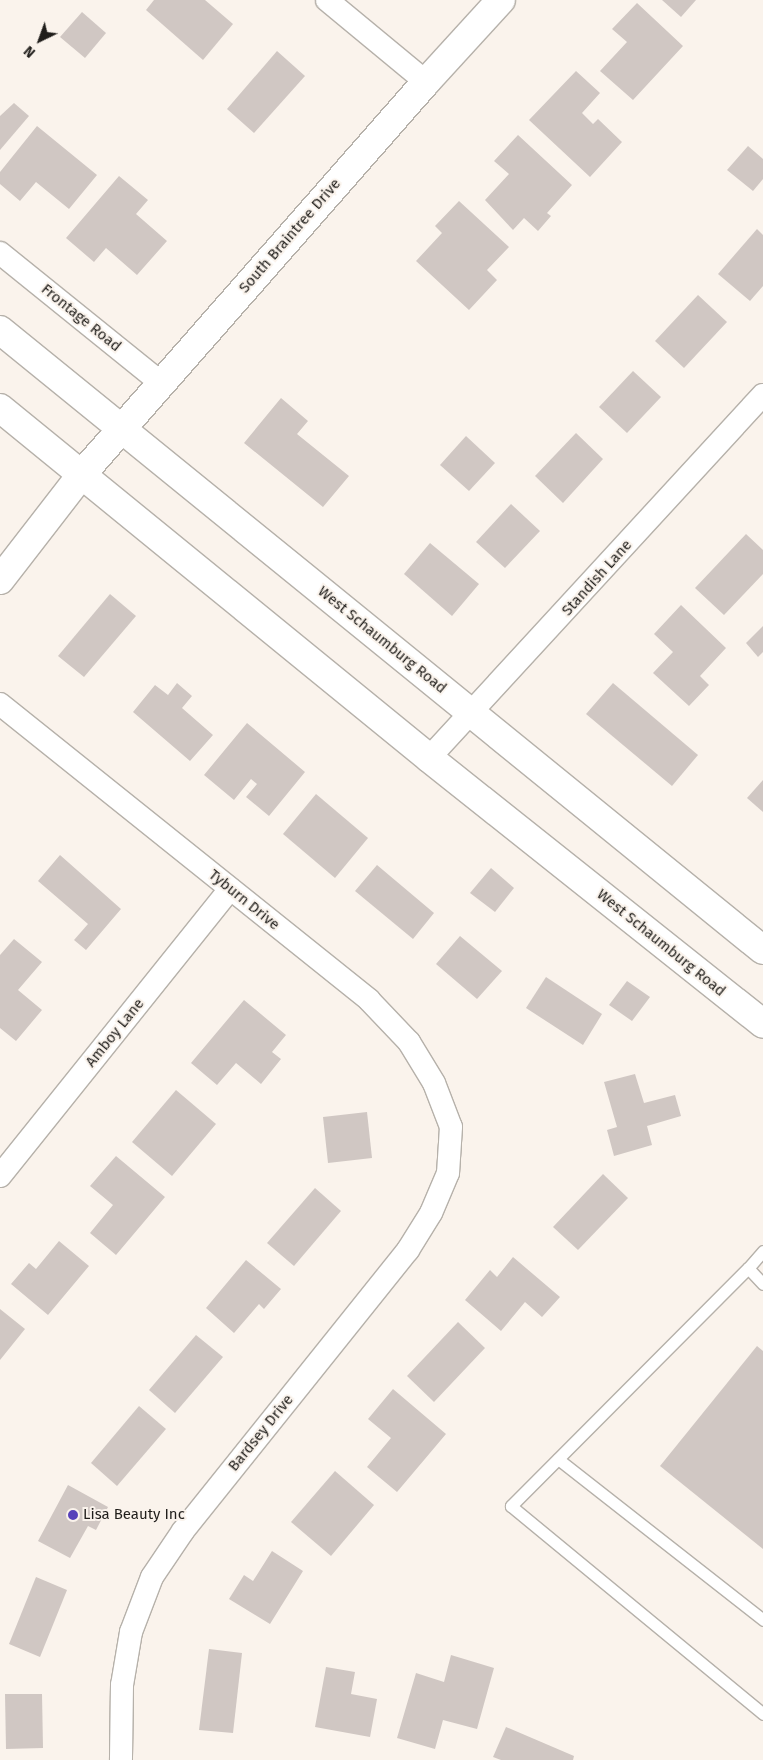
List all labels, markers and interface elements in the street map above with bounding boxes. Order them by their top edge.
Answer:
north arrow [15,15,65,65]
text: N [20,42,39,61]
street label: South Braintree Drive [235,175,345,297]
street label: Frontage Road [38,280,124,356]
street label: Standish Lane [558,536,636,620]
street label: West Schaumburg Road [314,583,450,697]
street label: Tyburn Drive [205,866,283,934]
street label: West Schaumburg Road [593,886,729,1000]
street label: Amboy Lane [82,995,148,1071]
street label: Bardsey Drive [225,1391,297,1475]
place label: Lisa Beauty Inc [83,1506,185,1524]
marker: Lisa Beauty Inc [67,1509,79,1521]

